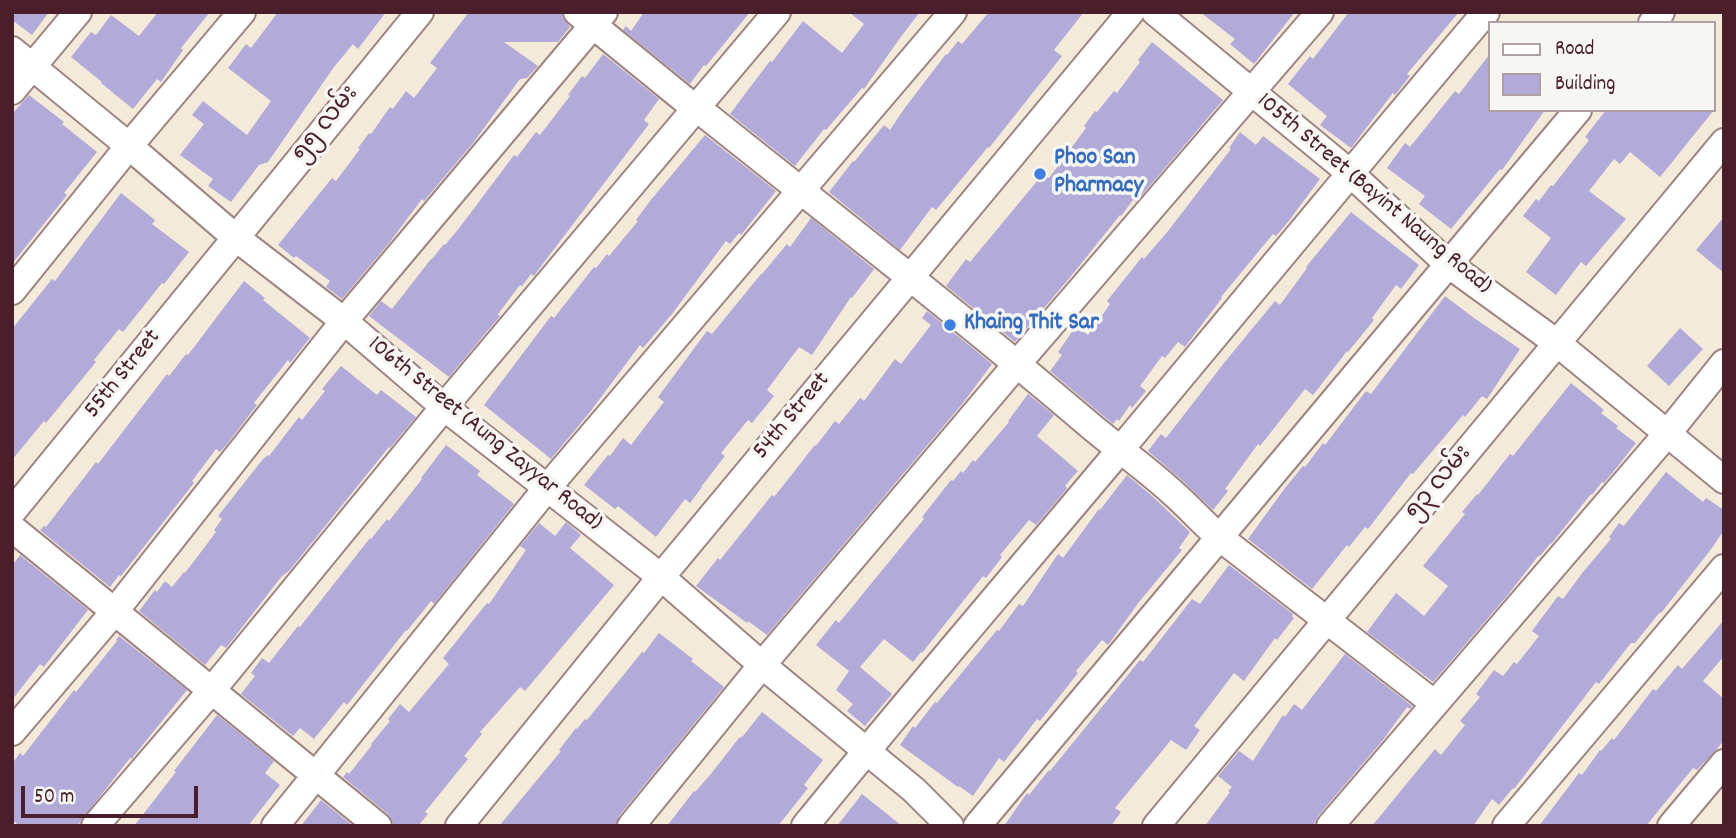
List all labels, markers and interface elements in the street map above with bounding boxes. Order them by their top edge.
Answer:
legend [1488,21,1715,112]
text: Road [1555,35,1594,65]
text: Building [1555,70,1615,100]
street label: ၅၅ လမ်း [288,81,366,169]
street label: 105th Street (Bayint Naung Road) [1250,88,1496,302]
place label: Phoo San Pharmacy [1054,146,1143,202]
marker: Phoo San Pharmacy [1032,166,1048,182]
place label: Khaing Thit Sar [964,311,1099,339]
marker: Khaing Thit Sar [942,317,958,333]
street label: 55th Street [79,325,169,425]
street label: 106th Street (Aung Zayyar Road) [361,331,607,539]
street label: 54th Street [748,368,838,466]
street label: ၅၃ လမ်း [1401,441,1479,527]
scale bar [24,772,201,816]
text: 50 m [34,783,74,813]

